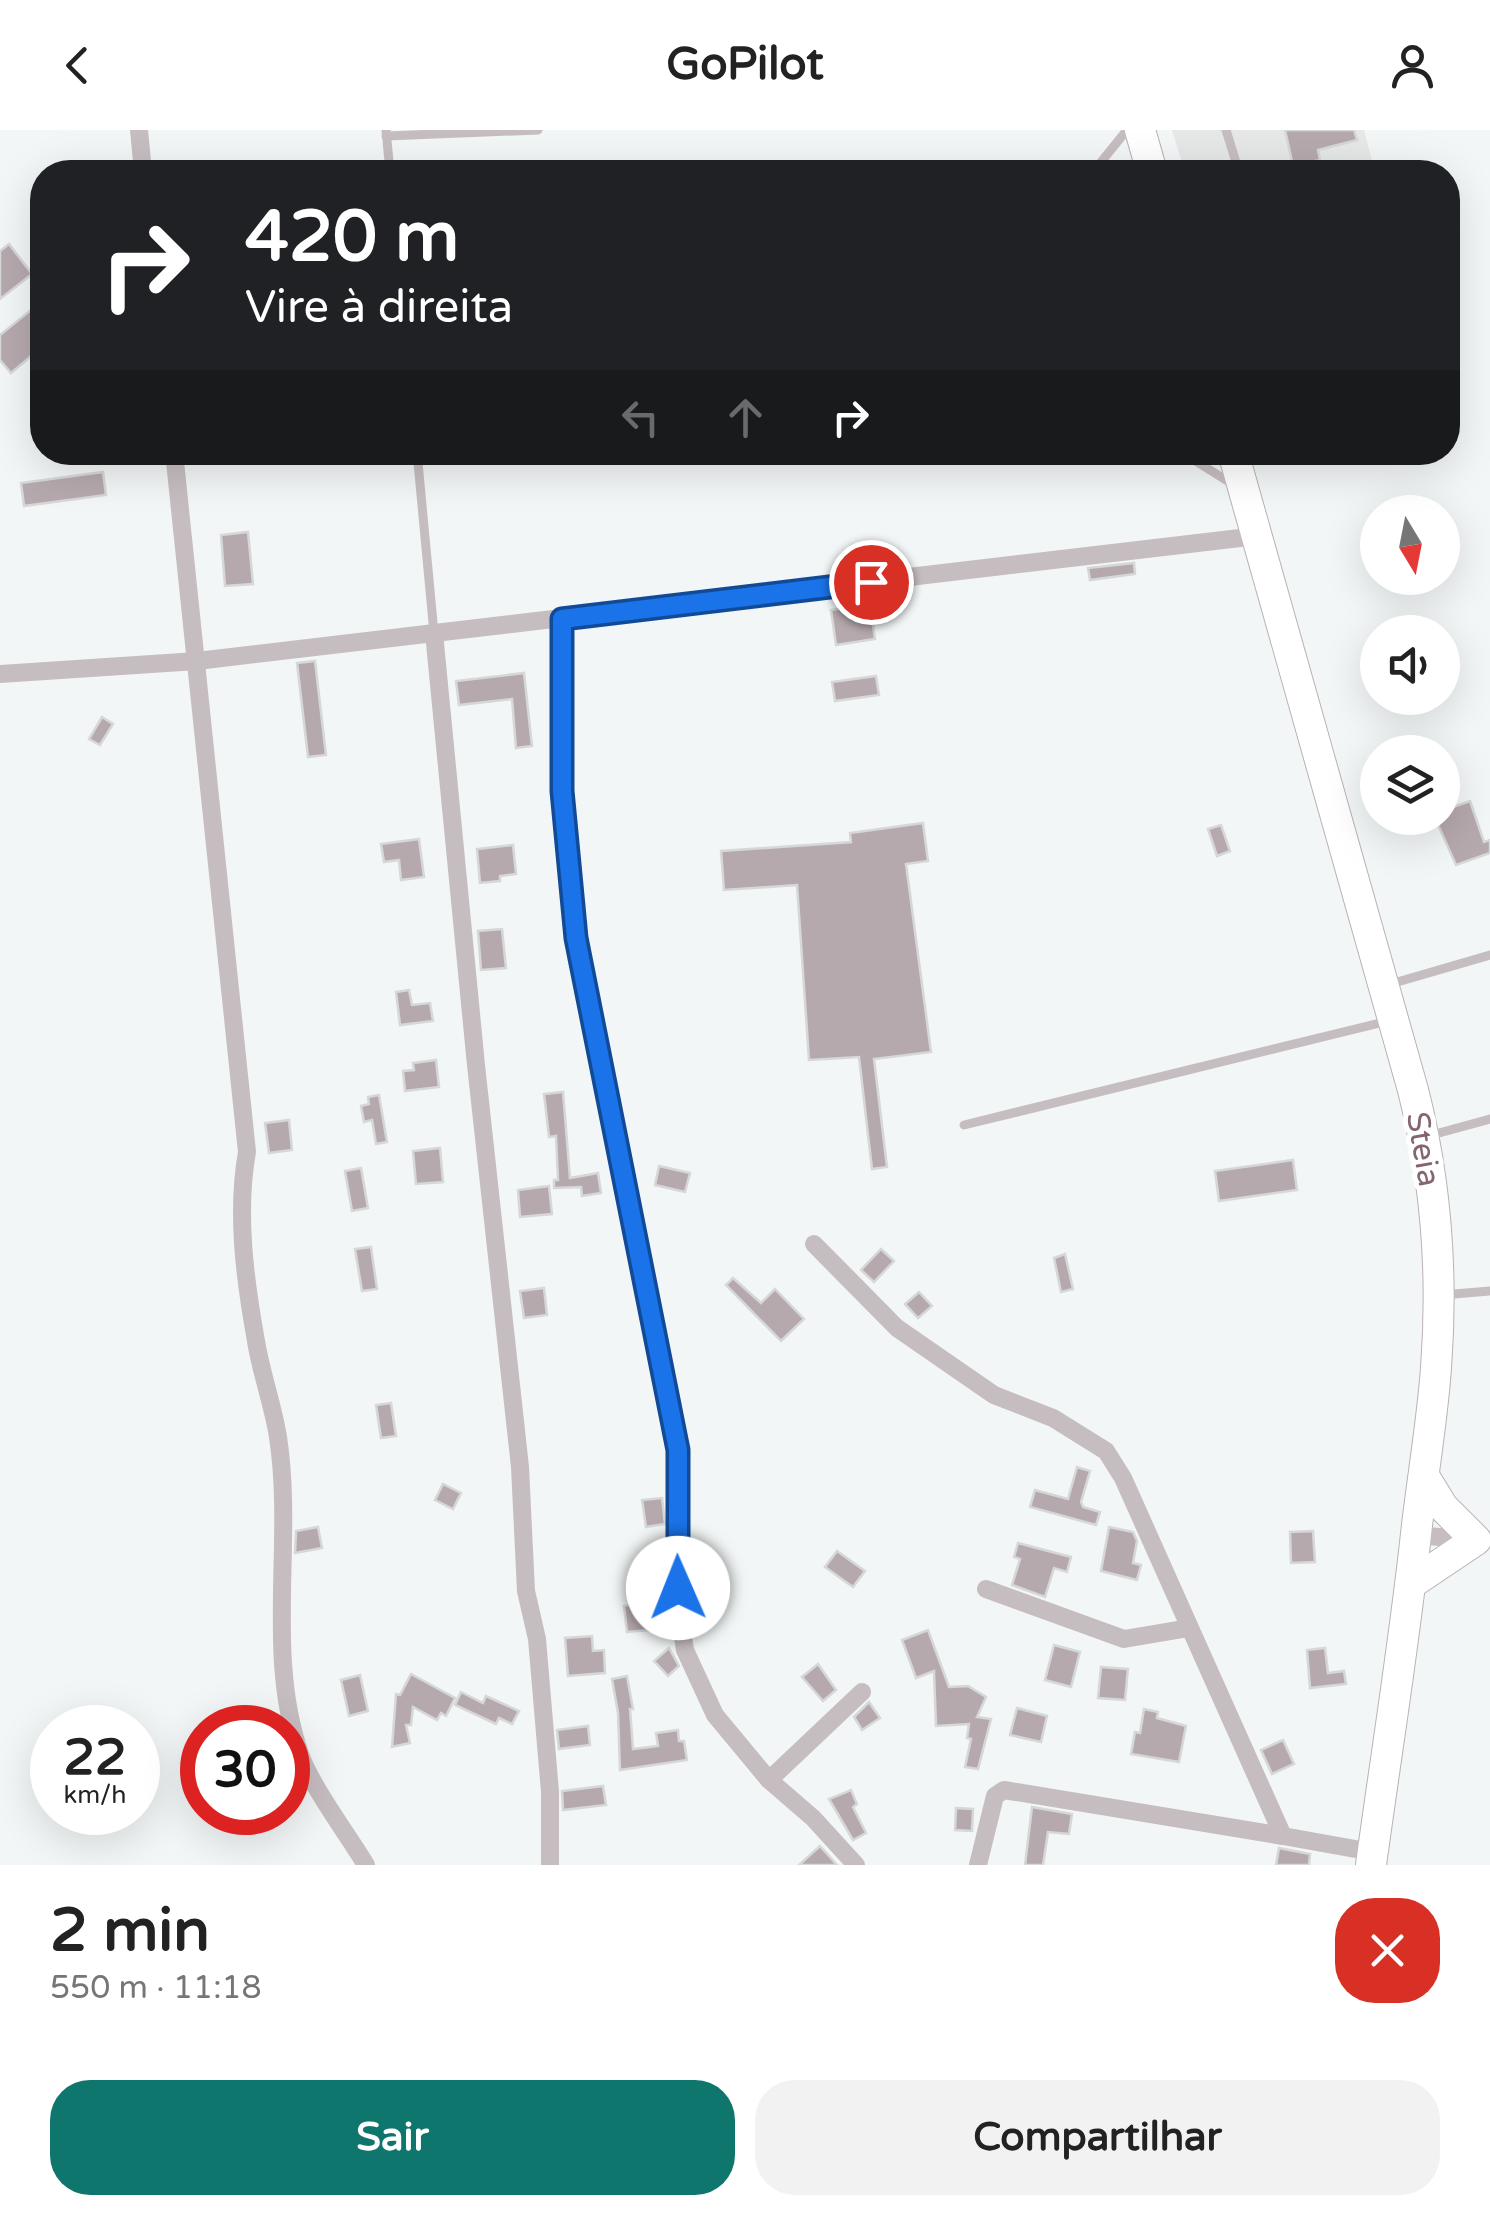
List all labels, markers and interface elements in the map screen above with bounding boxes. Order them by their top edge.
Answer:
icon: back [50,38,105,93]
text: GoPilot [666,38,824,92]
icon: person [1385,38,1440,93]
text: 420 m [245,196,459,280]
icon: right [80,200,210,330]
text: Vire à direita [245,281,513,335]
icon: left [613,390,668,445]
icon: ahead [718,390,773,445]
icon: right [823,390,878,445]
north arrow [1360,495,1460,595]
map controls [1360,495,1460,835]
pin [829,540,914,625]
icon: arrive [844,555,899,610]
button: sound [1360,615,1460,715]
button: layers [1360,735,1460,835]
street label: Steia [1398,1109,1448,1189]
position arrow [626,1536,730,1640]
speed limit sign: 30 [180,1705,310,1835]
text: 22 [64,1728,126,1788]
text: km/h [64,1780,126,1810]
text: 2 min [50,1895,210,1967]
button: close [1335,1898,1440,2003]
text: 550 m · 11:18 [50,1969,262,2007]
button: Sair [50,2080,735,2195]
button: Compartilhar [755,2080,1440,2195]

